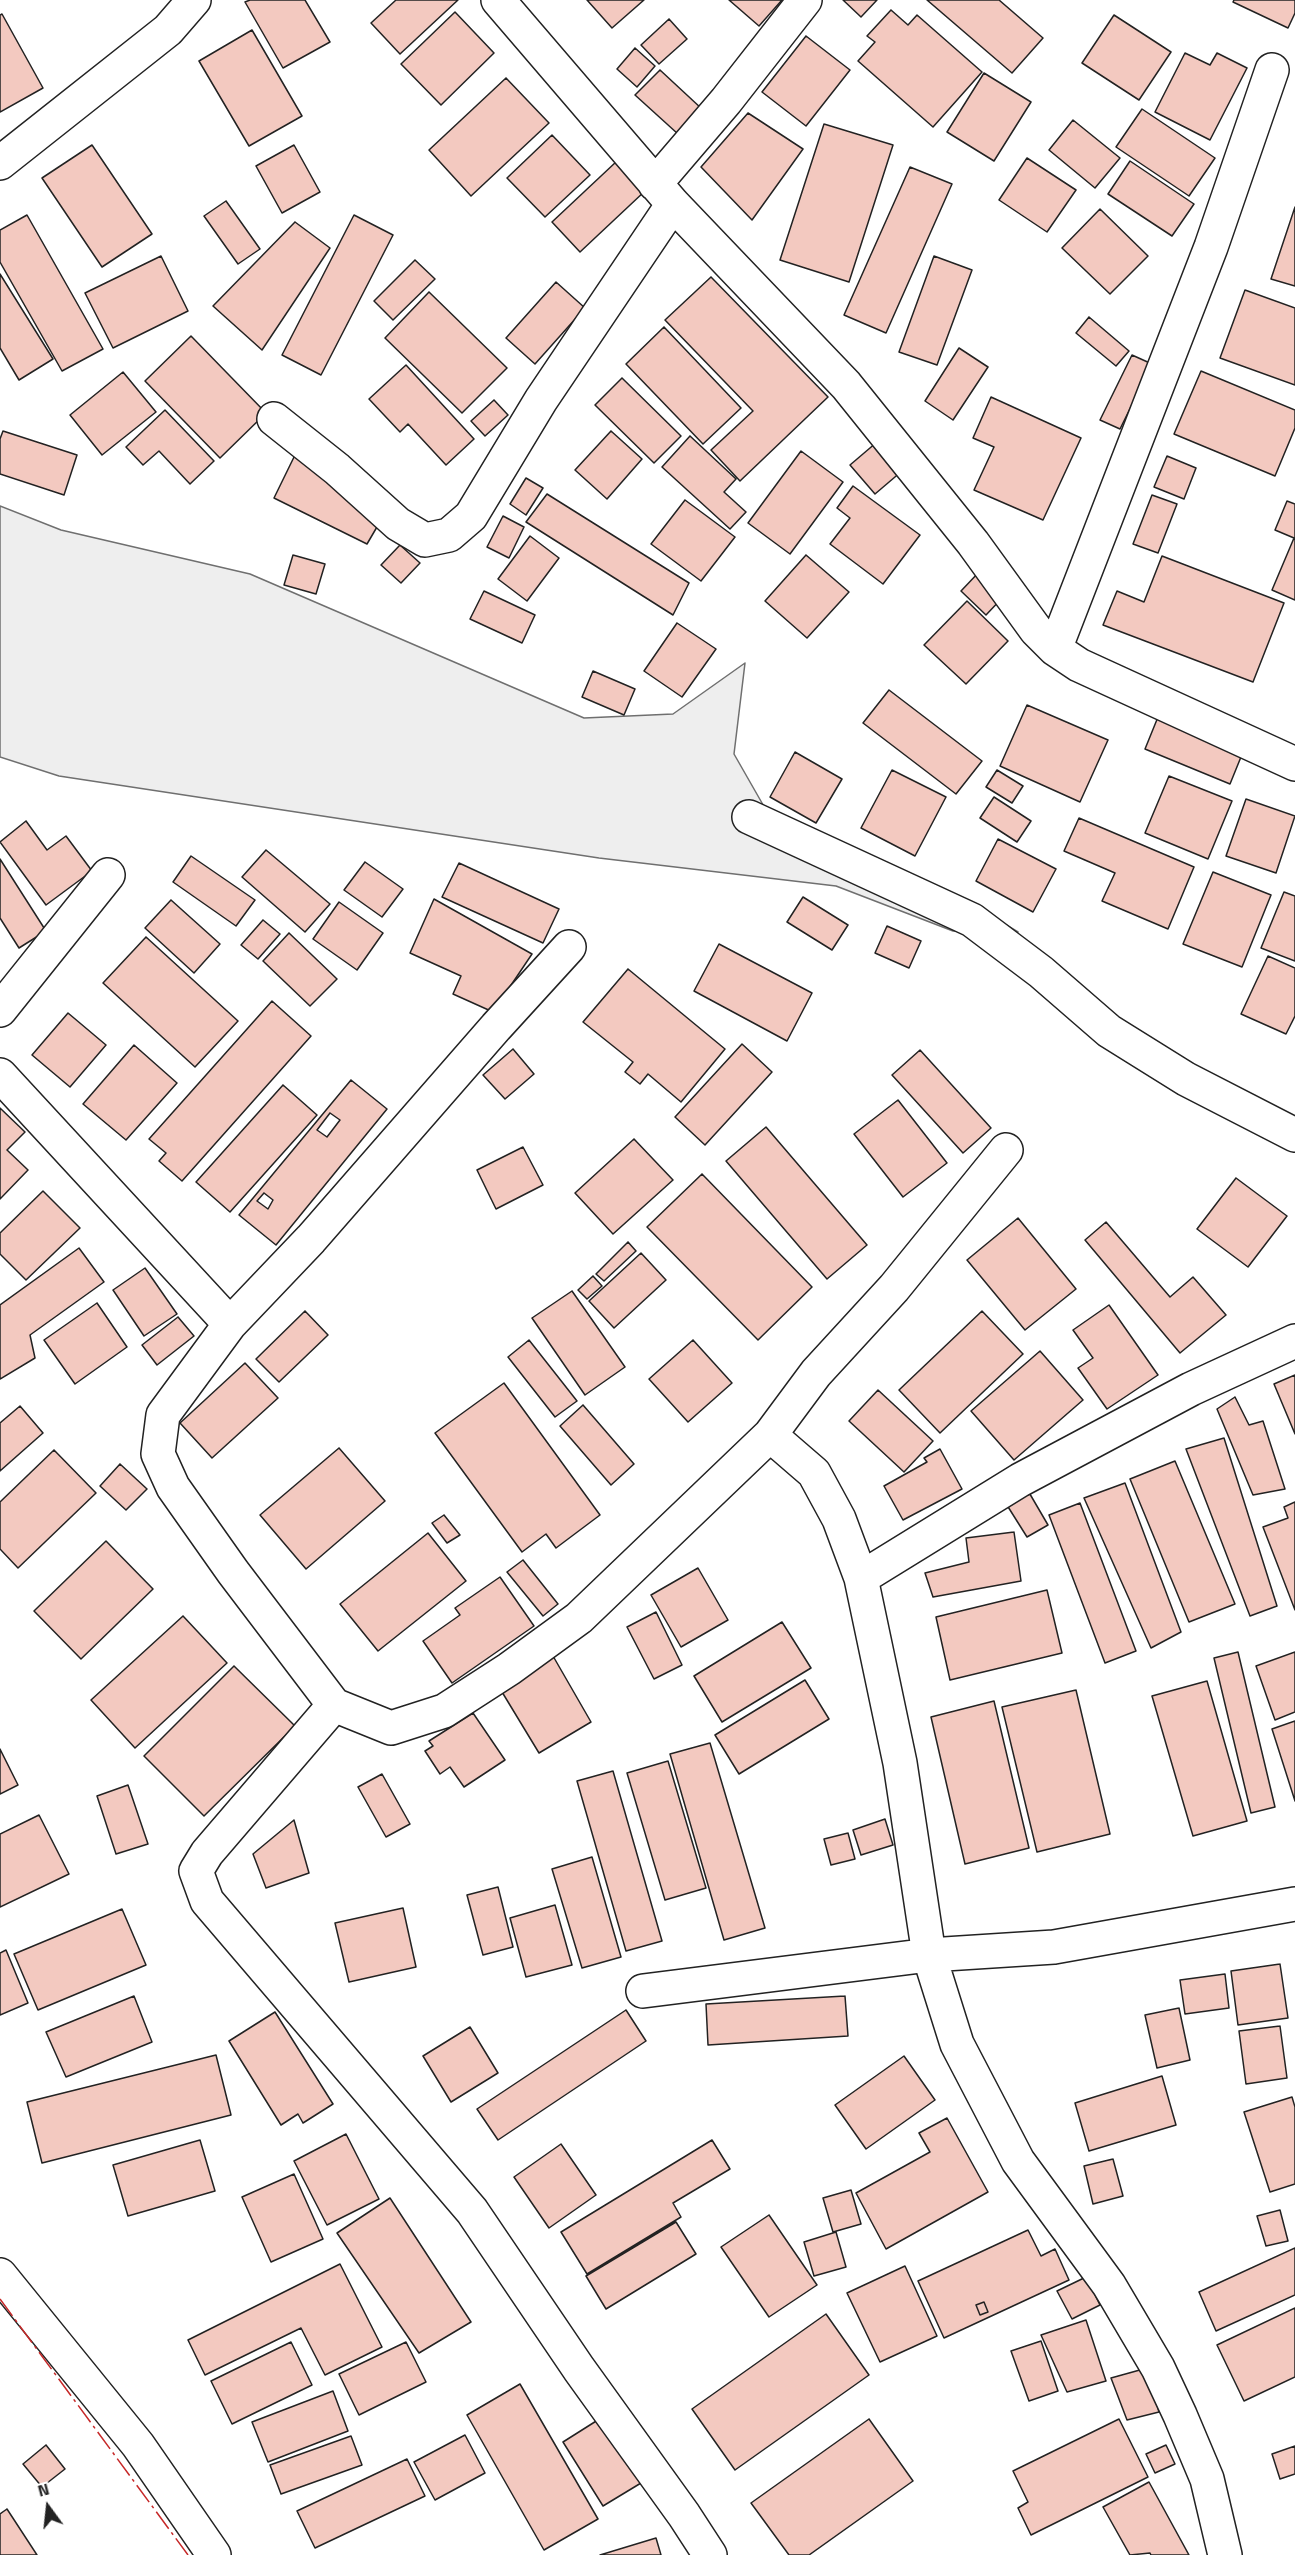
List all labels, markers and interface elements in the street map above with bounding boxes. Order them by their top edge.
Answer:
north arrow [18,2477,78,2537]
text: N [35,2477,52,2503]

